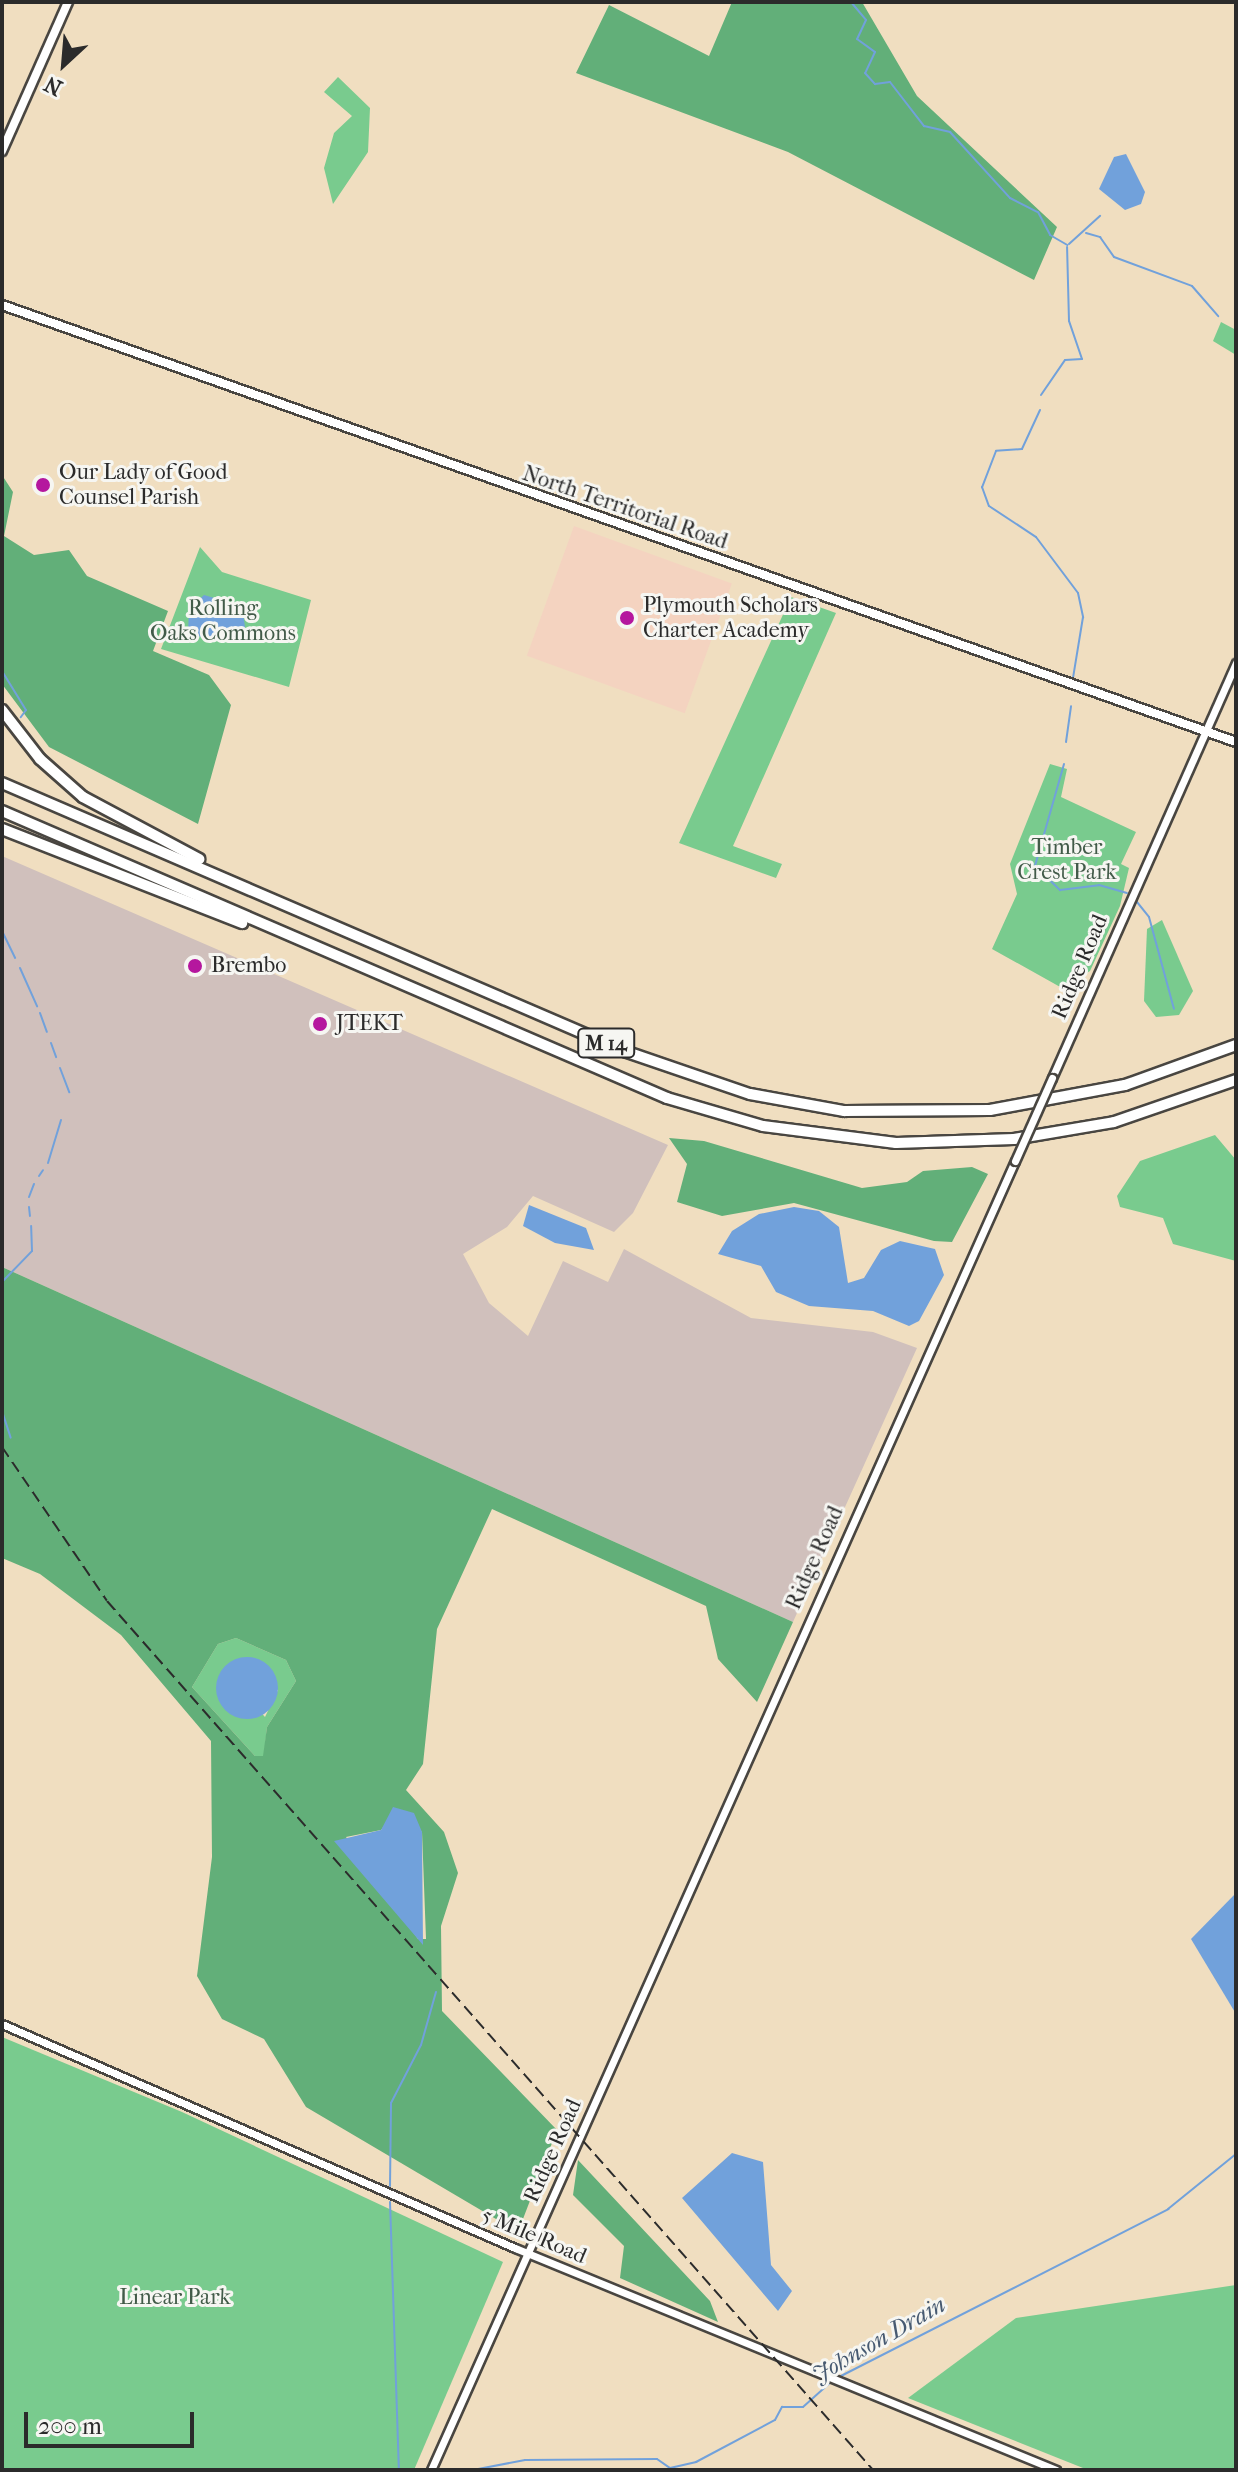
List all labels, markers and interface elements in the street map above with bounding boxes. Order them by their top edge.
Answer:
north arrow [24,24,104,104]
text: N [40,70,67,101]
place label: Our Lady of Good Counsel Parish [59,459,227,510]
street label: North Territorial Road [519,460,731,556]
marker: Our Lady of Good Counsel Parish [34,476,52,494]
place label: Plymouth Scholars Charter Academy [643,592,818,644]
park label: Rolling Oaks Commons [150,595,296,646]
marker: Plymouth Scholars Charter Academy [618,609,636,627]
park label: Timber Crest Park [1017,834,1117,886]
street label: Ridge Road [1046,911,1114,1023]
place label: Brembo [211,953,286,979]
marker: Brembo [186,957,204,975]
place label: JTEKT [336,1011,403,1037]
marker: JTEKT [311,1015,329,1033]
road number: M 14 [576,1027,636,1059]
street label: Ridge Road [780,1502,850,1614]
street label: Ridge Road [518,2095,588,2207]
street label: 5 Mile Road [478,2202,590,2270]
park label: Linear Park [119,2285,231,2311]
water label: Johnson Drain [807,2290,951,2390]
scale bar [28,2396,198,2446]
text: 200 m [38,2412,102,2440]

